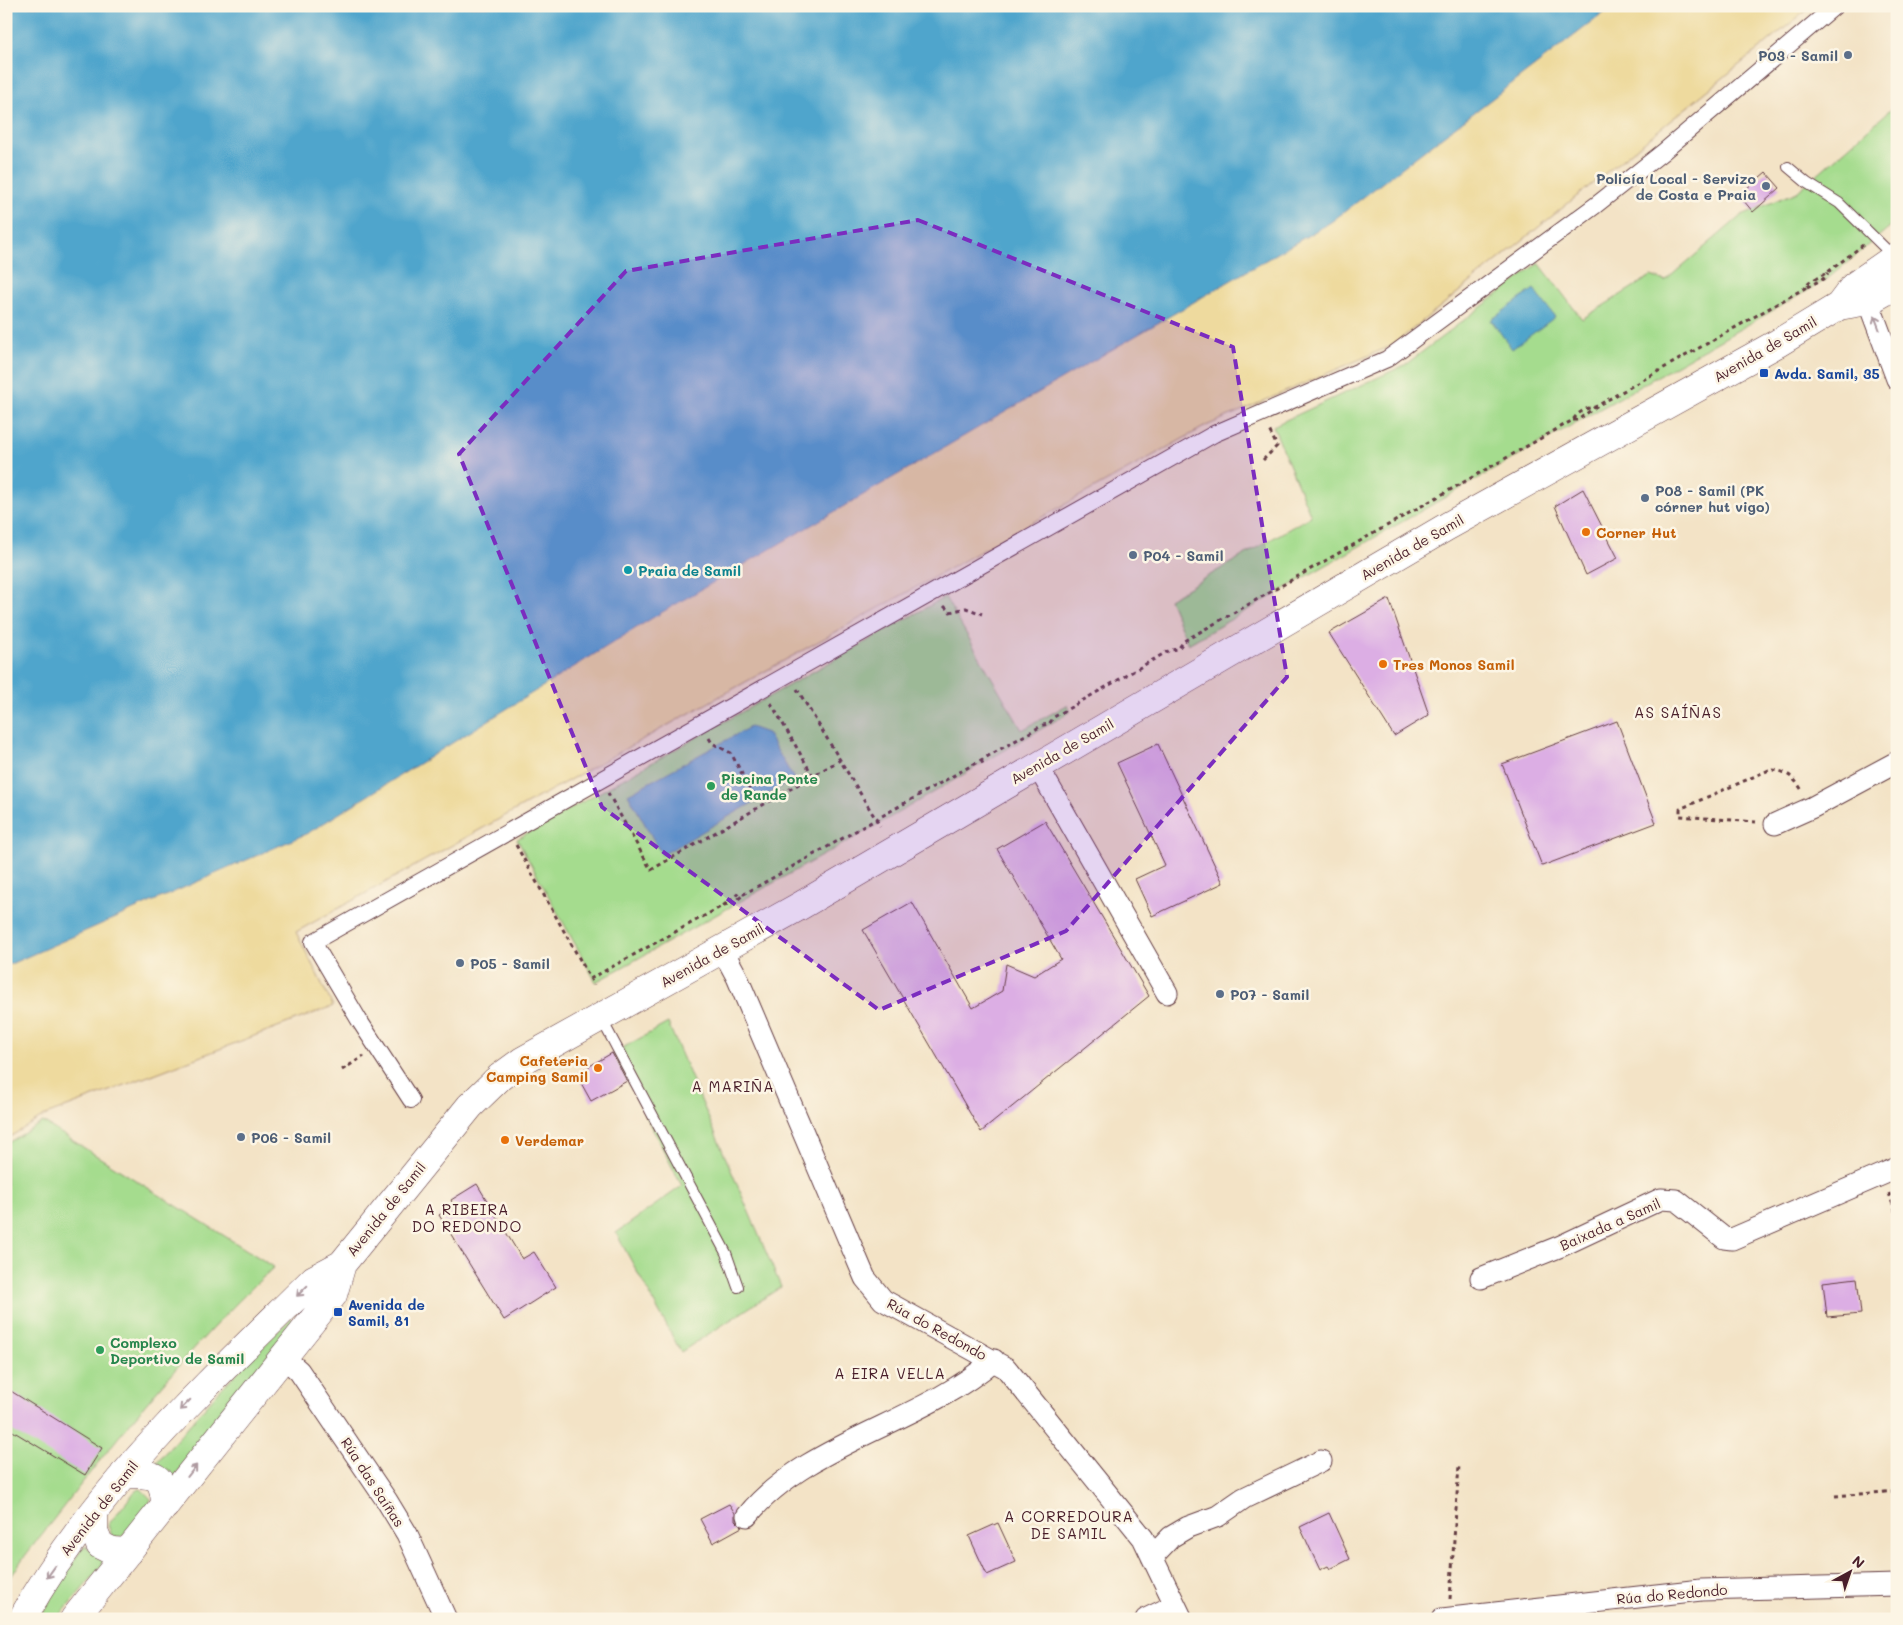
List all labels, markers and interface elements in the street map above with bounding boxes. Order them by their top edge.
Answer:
place label: P03 - Samil [1758,46,1838,65]
marker: P03 - Samil [1842,49,1854,61]
place label: Policía Local - Servizo de Costa e Praia [1596,169,1756,204]
marker: Policía Local - Servizo de Costa e Praia [1760,180,1772,192]
street label: Avenida de Samil [1710,312,1820,386]
one-way arrow [1871,316,1881,331]
place label: Avda. Samil, 35 [1774,364,1880,383]
marker: Avda. Samil, 35 [1758,367,1770,379]
place label: P08 - Samil (PK córner hut vigo) [1655,481,1770,516]
marker: P08 - Samil (PK córner hut vigo) [1639,492,1651,504]
street label: Avenida de Samil [1357,510,1467,584]
place label: Corner Hut [1596,523,1676,542]
marker: Corner Hut [1580,526,1592,538]
place label: P04 - Samil [1143,546,1223,565]
marker: P04 - Samil [1127,549,1139,561]
place label: Praia de Samil [638,561,741,580]
marker: Praia de Samil [622,564,634,576]
place label: Tres Monos Samil [1393,655,1514,674]
marker: Tres Monos Samil [1377,658,1389,670]
district label: AS SAÍÑAS [1634,702,1722,722]
street label: Avenida de Samil [1007,714,1117,788]
place label: Piscina Ponte de Rande [721,769,818,804]
marker: Piscina Ponte de Rande [705,780,717,792]
street label: Avenida de Samil [657,919,767,991]
place label: P05 - Samil [470,954,550,973]
marker: P05 - Samil [454,957,466,969]
place label: P07 - Samil [1230,985,1309,1004]
marker: P07 - Samil [1214,988,1226,1000]
place label: Cafeteria Camping Samil [486,1051,588,1086]
marker: Cafeteria Camping Samil [592,1062,604,1074]
district label: A MARIÑA [691,1076,775,1096]
place label: P06 - Samil [251,1128,331,1147]
marker: P06 - Samil [235,1131,247,1143]
place label: Verdemar [515,1131,584,1150]
marker: Verdemar [499,1134,511,1146]
street label: Avenida de Samil [342,1158,430,1260]
street label: Baixada a Samil [1557,1193,1663,1255]
district label: A RIBEIRA DO REDONDO [412,1199,522,1236]
one-way arrow [295,1285,308,1297]
street label: Rúa do Redondo [884,1294,990,1364]
place label: Avenida de Samil, 81 [348,1295,425,1330]
marker: Avenida de Samil, 81 [332,1306,344,1318]
place label: Complexo Deportivo de Samil [110,1333,244,1368]
marker: Complexo Deportivo de Samil [94,1344,106,1356]
district label: A EIRA VELLA [834,1363,946,1383]
one-way arrow [179,1399,192,1411]
street label: Rúa das Saíñas [337,1434,409,1530]
street label: Avenida de Samil [56,1456,142,1560]
one-way arrow [186,1465,197,1478]
district label: A CORREDOURA DE SAMIL [1004,1506,1134,1543]
north arrow [1826,1548,1876,1598]
text: N [1848,1551,1869,1572]
one-way arrow [45,1565,56,1578]
street label: Rúa do Redondo [1616,1580,1728,1608]

